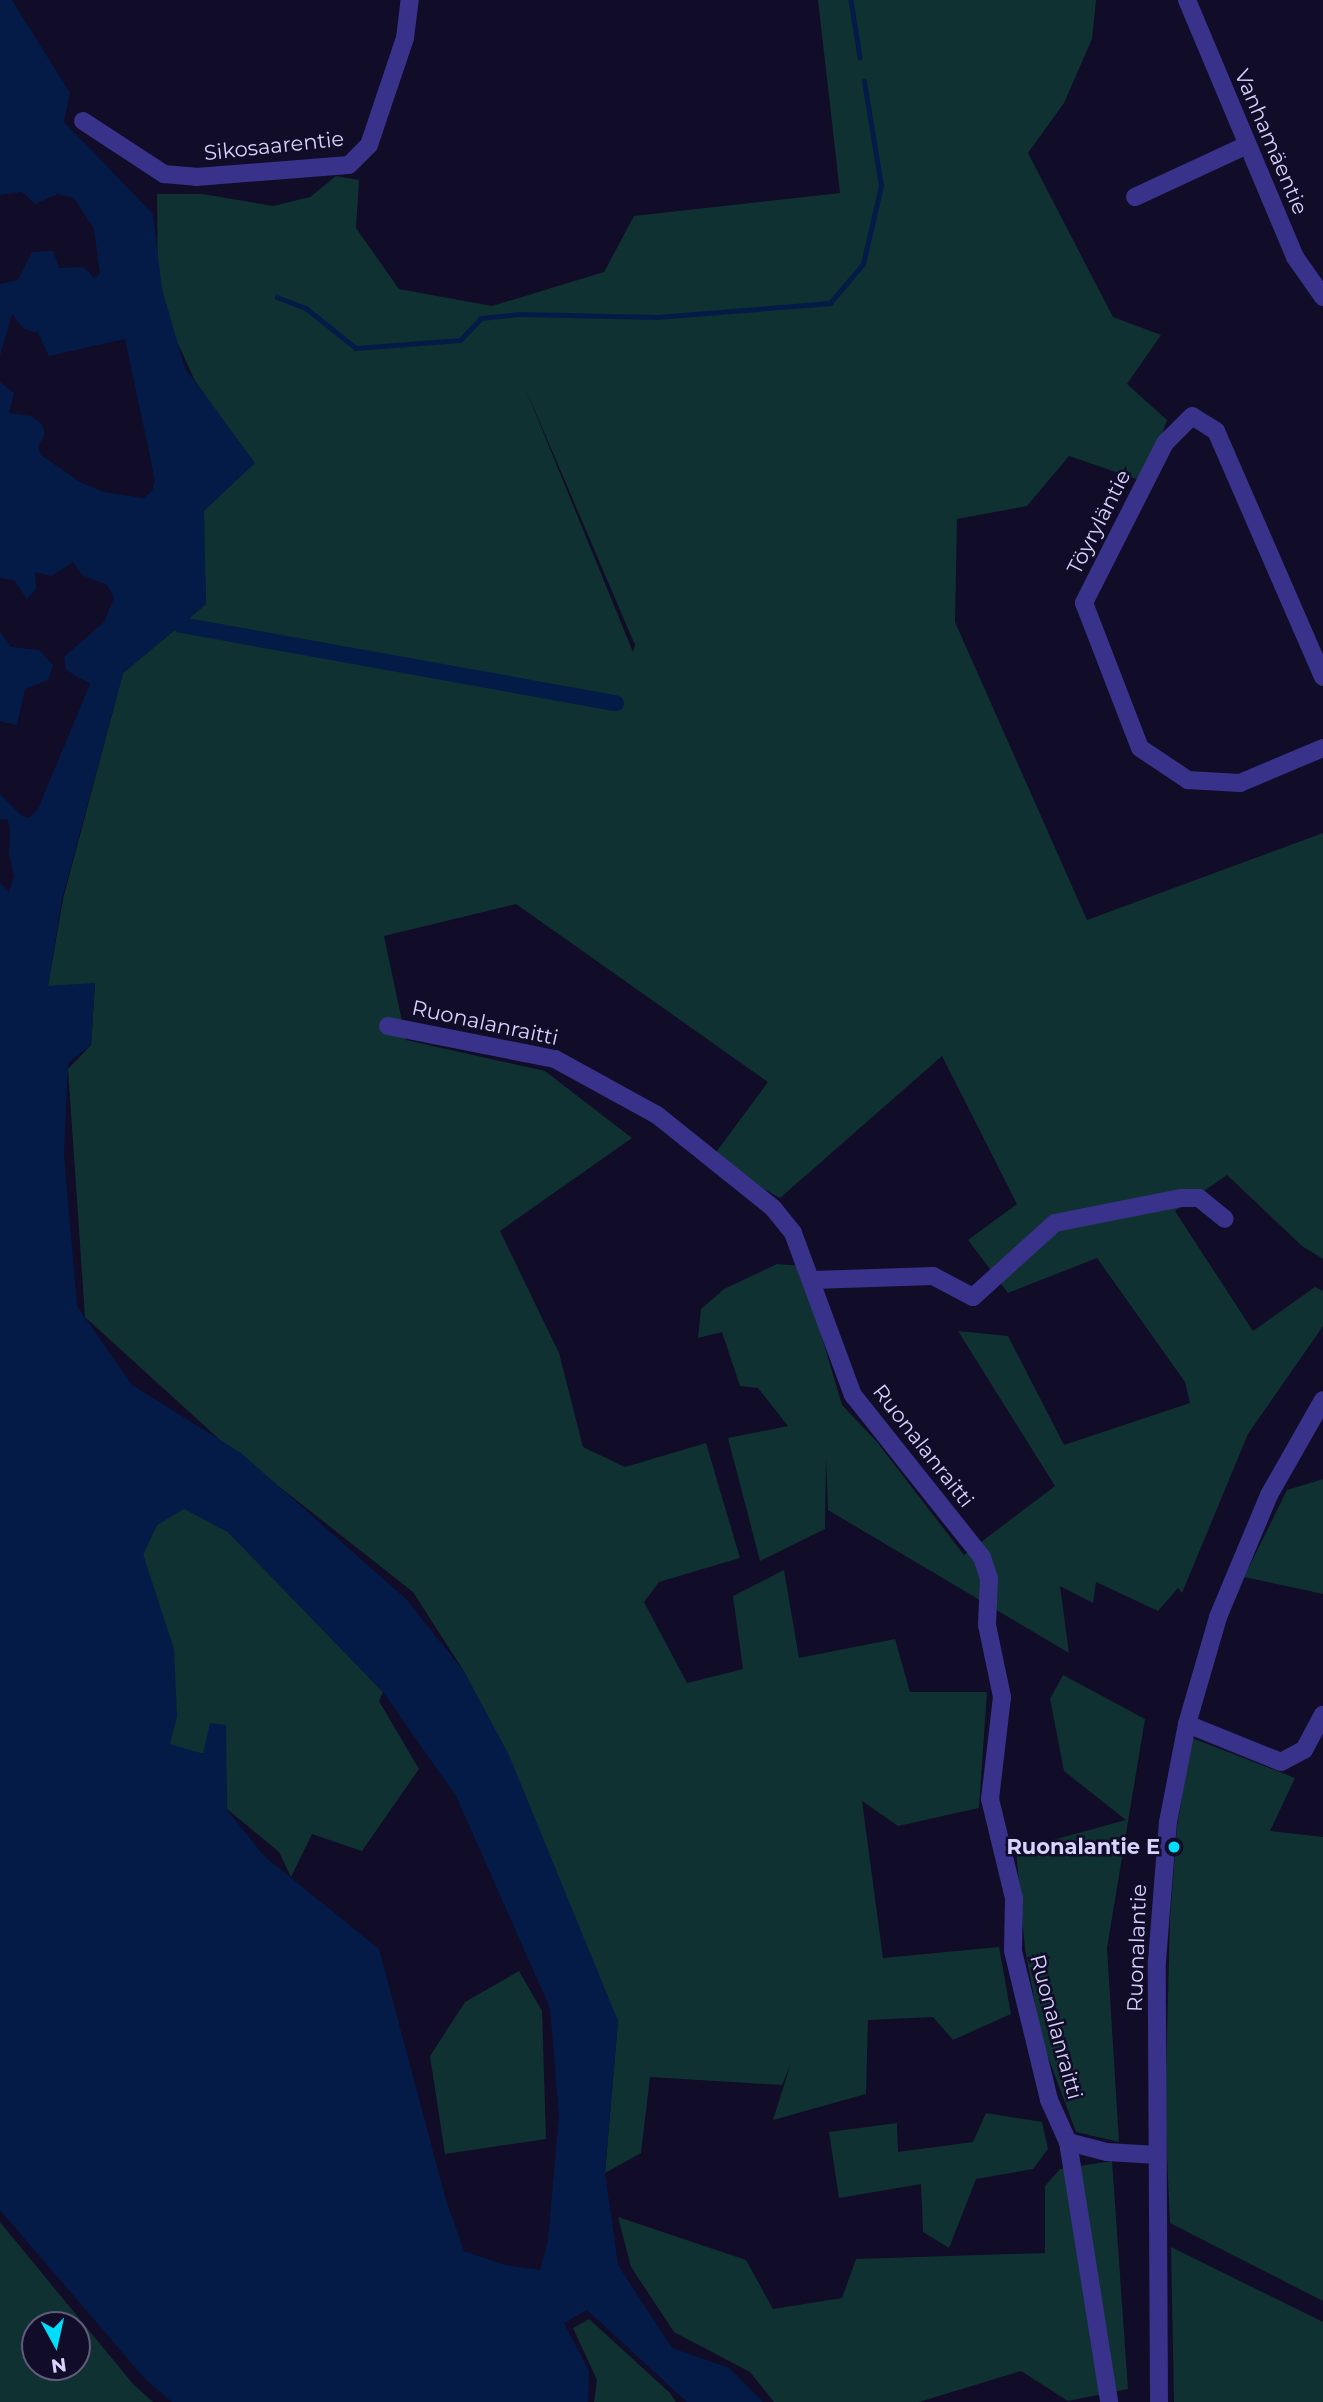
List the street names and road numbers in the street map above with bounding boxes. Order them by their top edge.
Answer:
street label: Vanhamäentie [1229,66,1313,218]
street label: Sikosaarentie [203,126,345,166]
street label: Töyryläntie [1062,466,1136,578]
street label: Ruonalanraitti [409,995,561,1051]
street label: Ruonalanraitti [867,1379,979,1513]
street label: Ruonalantie [1122,1884,1152,2012]
street label: Ruonalanraitti [1025,1952,1087,2102]

